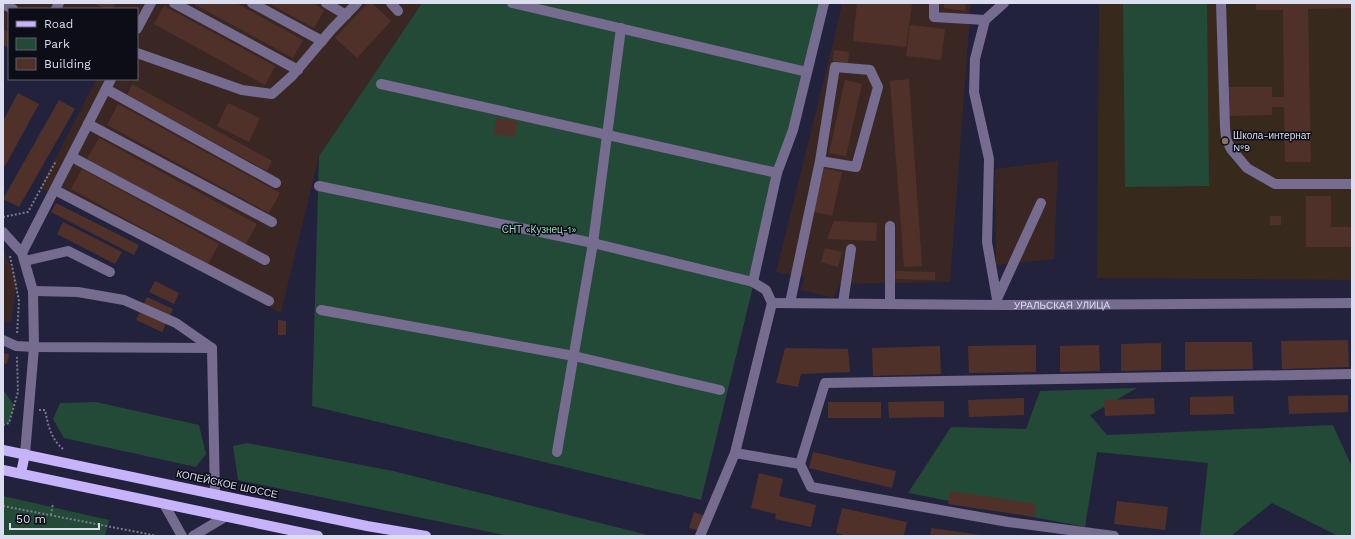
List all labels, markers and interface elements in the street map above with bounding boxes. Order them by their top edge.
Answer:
legend [8,8,138,80]
text: Road [44,17,73,31]
text: Park [44,37,70,51]
text: Building [44,57,91,71]
place label: Школа-интернат №9 [1233,130,1311,153]
marker: Школа-интернат №9 [1220,136,1230,146]
park label: СНТ «Кузнец-1» [502,224,576,235]
street label: УРАЛЬСКАЯ УЛИЦА [1014,299,1111,310]
street label: КОПЕЙСКОЕ ШОССЕ [175,467,279,500]
scale bar [10,505,99,531]
text: 50 m [16,512,46,526]

